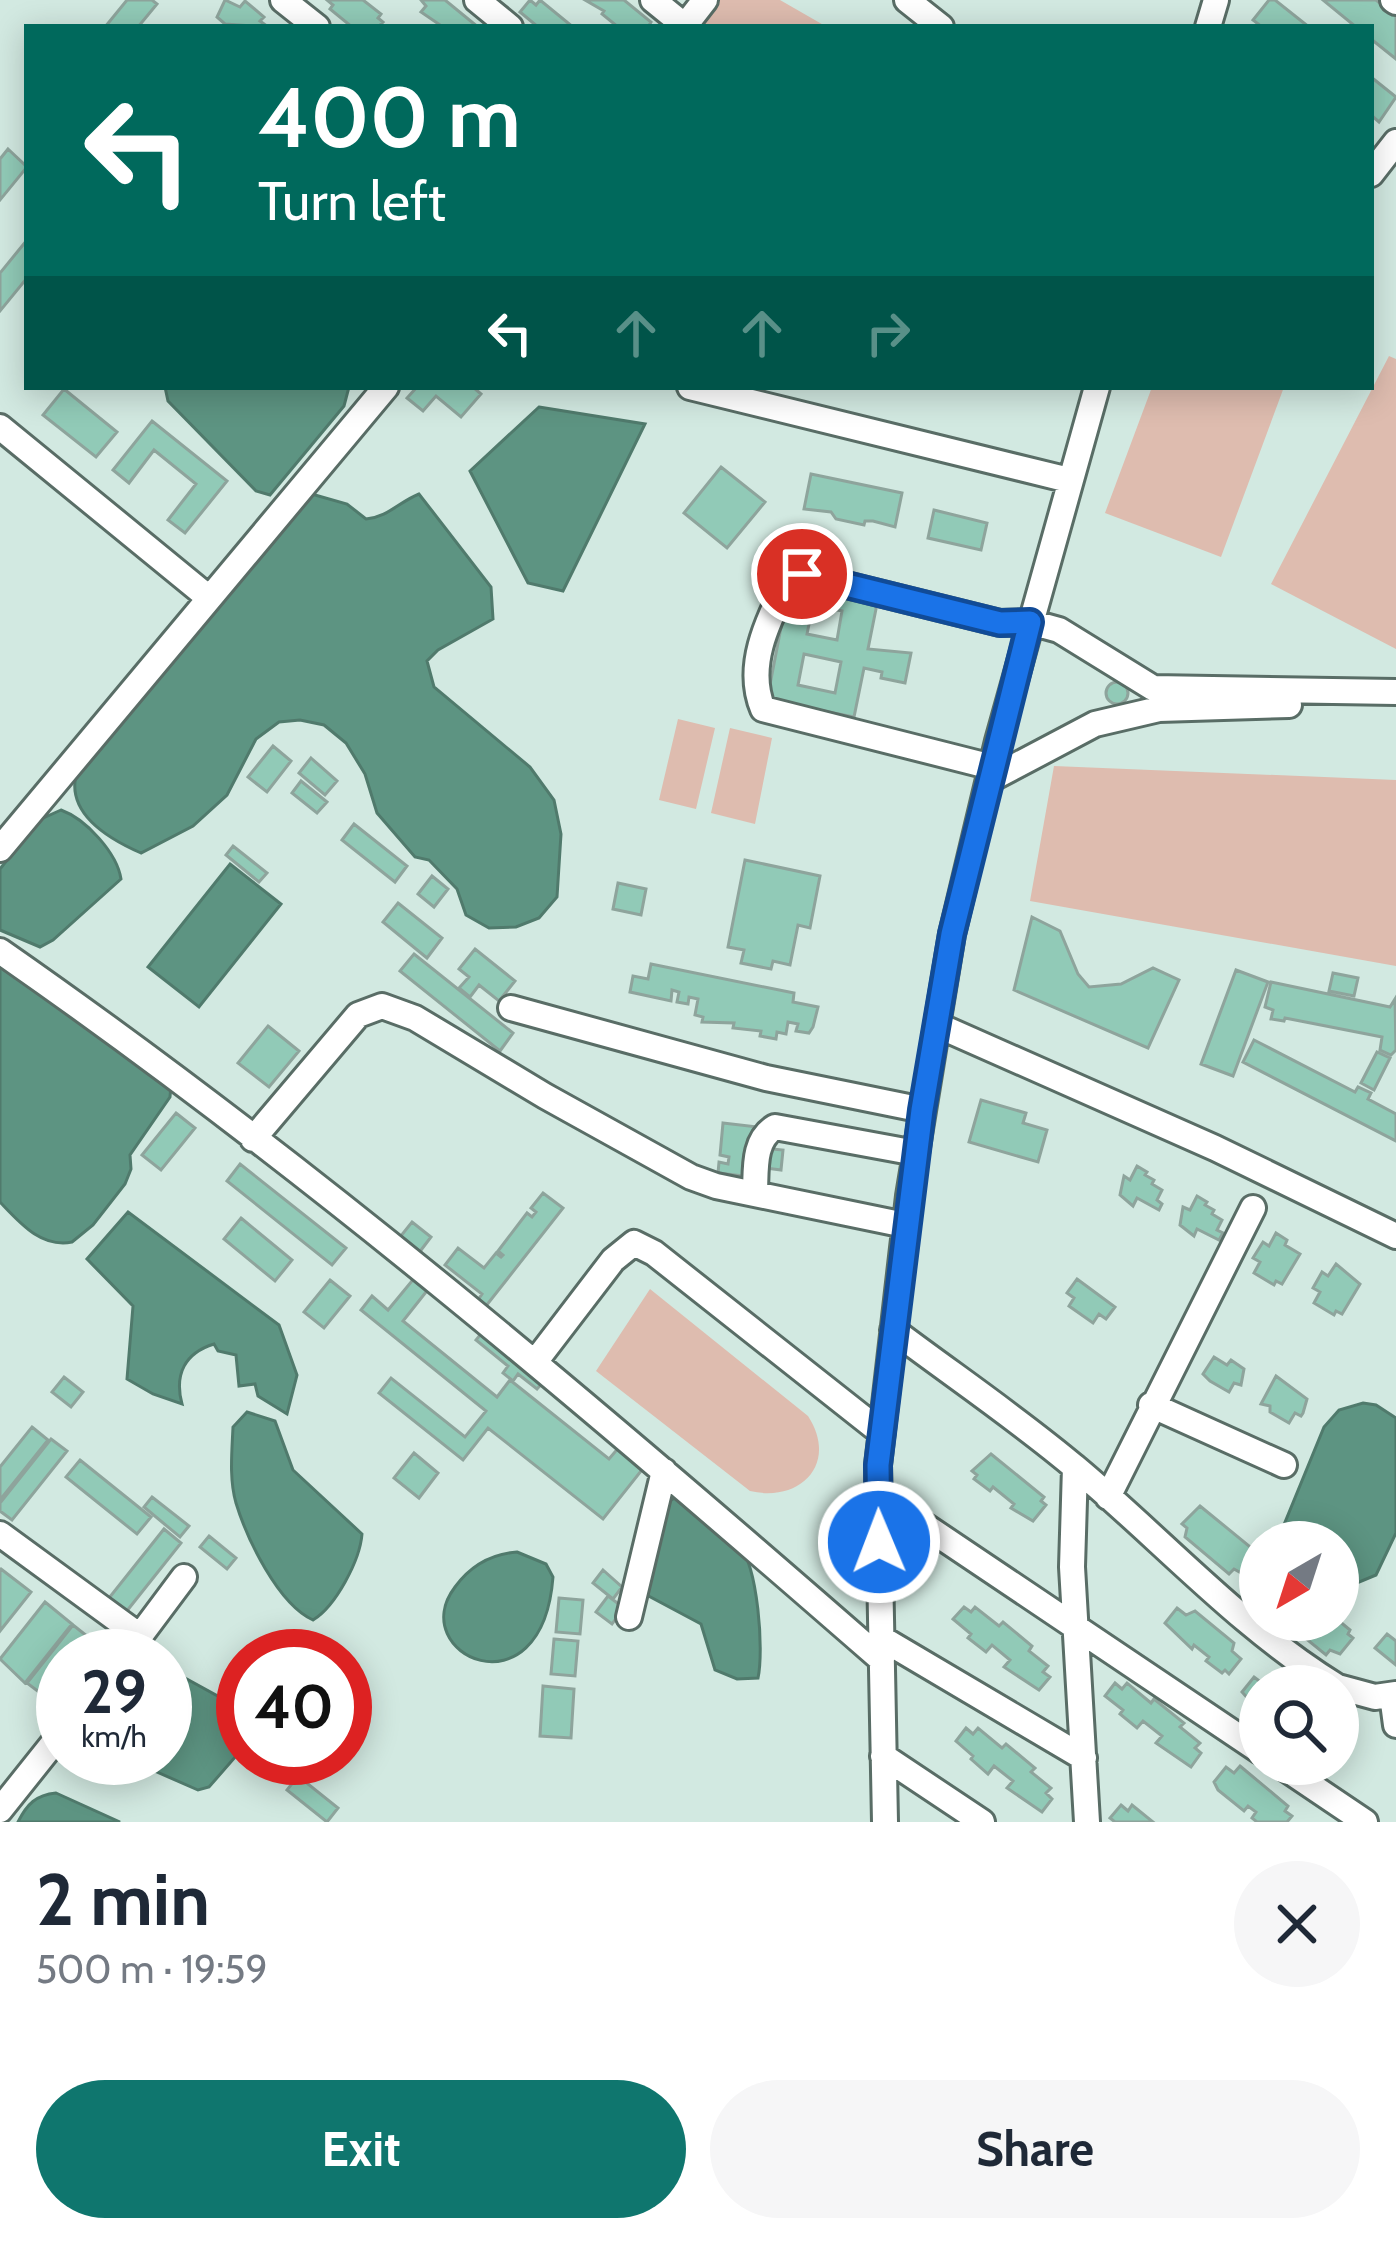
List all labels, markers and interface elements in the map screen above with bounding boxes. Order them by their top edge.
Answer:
text: 400 m [258,66,521,168]
icon: left [60,72,216,228]
text: Turn left [258,168,446,234]
icon: left [477,300,543,366]
icon: ahead [603,300,669,366]
icon: ahead [729,300,795,366]
icon: right [855,300,921,366]
pin [751,523,853,625]
icon: arrive [769,541,835,607]
position arrow [816,1479,942,1605]
north arrow [1239,1521,1359,1641]
map controls [1239,1521,1359,1785]
speed limit sign: 40 [216,1629,372,1785]
text: 29 [81,1655,147,1728]
button: search [1239,1665,1359,1785]
text: km/h [81,1718,147,1755]
text: 2 min [36,1856,210,1943]
button: close [1234,1861,1360,1987]
text: 500 m · 19:59 [36,1945,268,1993]
button: Exit [36,2080,686,2218]
button: Share [710,2080,1360,2218]

